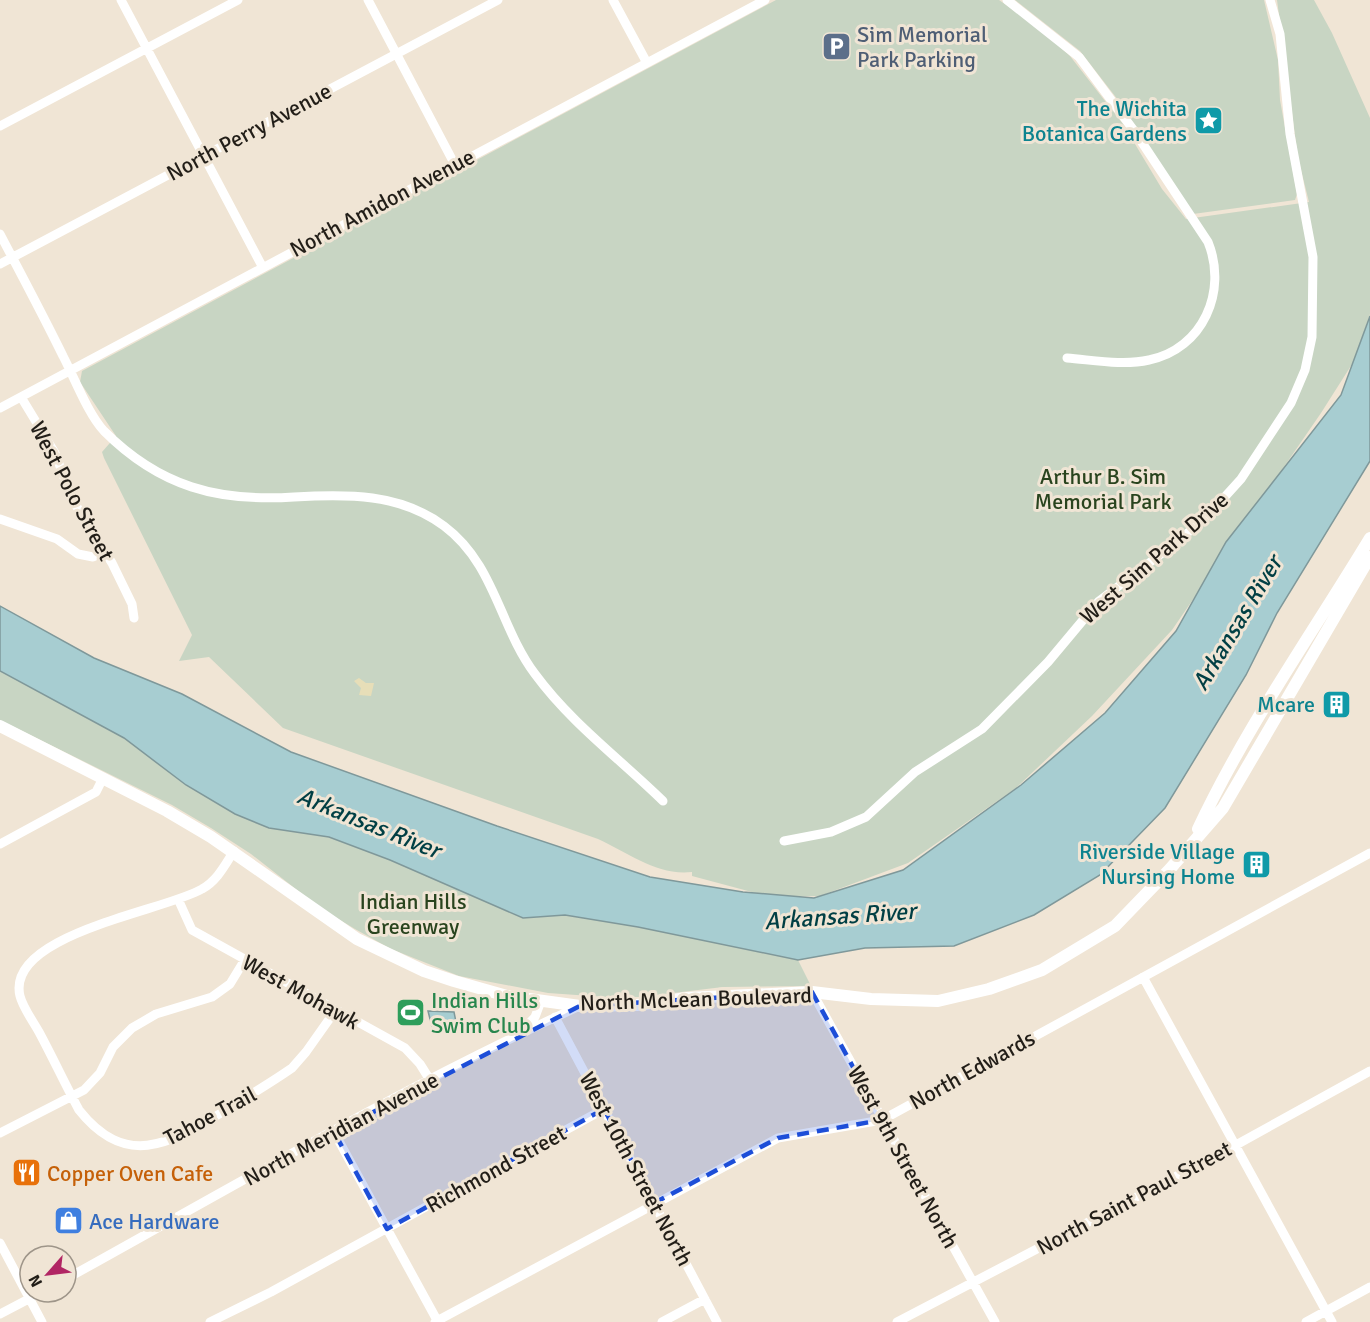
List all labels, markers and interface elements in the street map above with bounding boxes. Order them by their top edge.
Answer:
place label: Sim Memorial Park Parking [857,21,987,73]
parking icon: Sim Memorial Park Parking [820,31,852,63]
street label: North Perry Avenue [162,77,336,187]
place label: The Wichita Botanica Gardens [1022,95,1187,147]
place icon: The Wichita Botanica Gardens [1192,105,1224,137]
street label: North Amidon Avenue [285,143,479,263]
street label: West Polo Street [24,417,120,566]
park label: Arthur B. Sim Memorial Park [1035,463,1171,515]
street label: West Sim Park Drive [1074,486,1234,630]
water label: Arkansas River [1185,548,1290,696]
building icon: Mcare [1320,688,1352,720]
place label: Mcare [1257,691,1315,718]
water label: Arkansas River [293,781,448,866]
place label: Riverside Village Nursing Home [1079,838,1235,890]
building icon: Riverside Village Nursing Home [1240,848,1272,880]
park label: Indian Hills Greenway [359,888,467,940]
water label: Arkansas River [763,896,920,936]
street label: West Mohawk [238,949,364,1035]
street label: North McLean Boulevard [580,981,812,1017]
place label: Indian Hills Swim Club [431,987,538,1039]
sports icon: Indian Hills Swim Club [394,997,426,1029]
street label: North Edwards [905,1024,1039,1116]
street label: West 9th Street North [842,1061,964,1253]
street label: North Meridian Avenue [239,1066,443,1192]
street label: West 10th Street North [573,1067,699,1271]
street label: Tahoe Trail [159,1080,261,1152]
street label: Richmond Street [421,1119,571,1219]
street label: North Saint Paul Street [1032,1135,1236,1261]
restaurant icon: Copper Oven Cafe [10,1157,42,1189]
place label: Copper Oven Cafe [47,1160,213,1187]
shop icon: Ace Hardware [52,1205,84,1237]
place label: Ace Hardware [89,1208,219,1235]
north arrow [18,1244,78,1304]
text: N [24,1271,47,1290]

